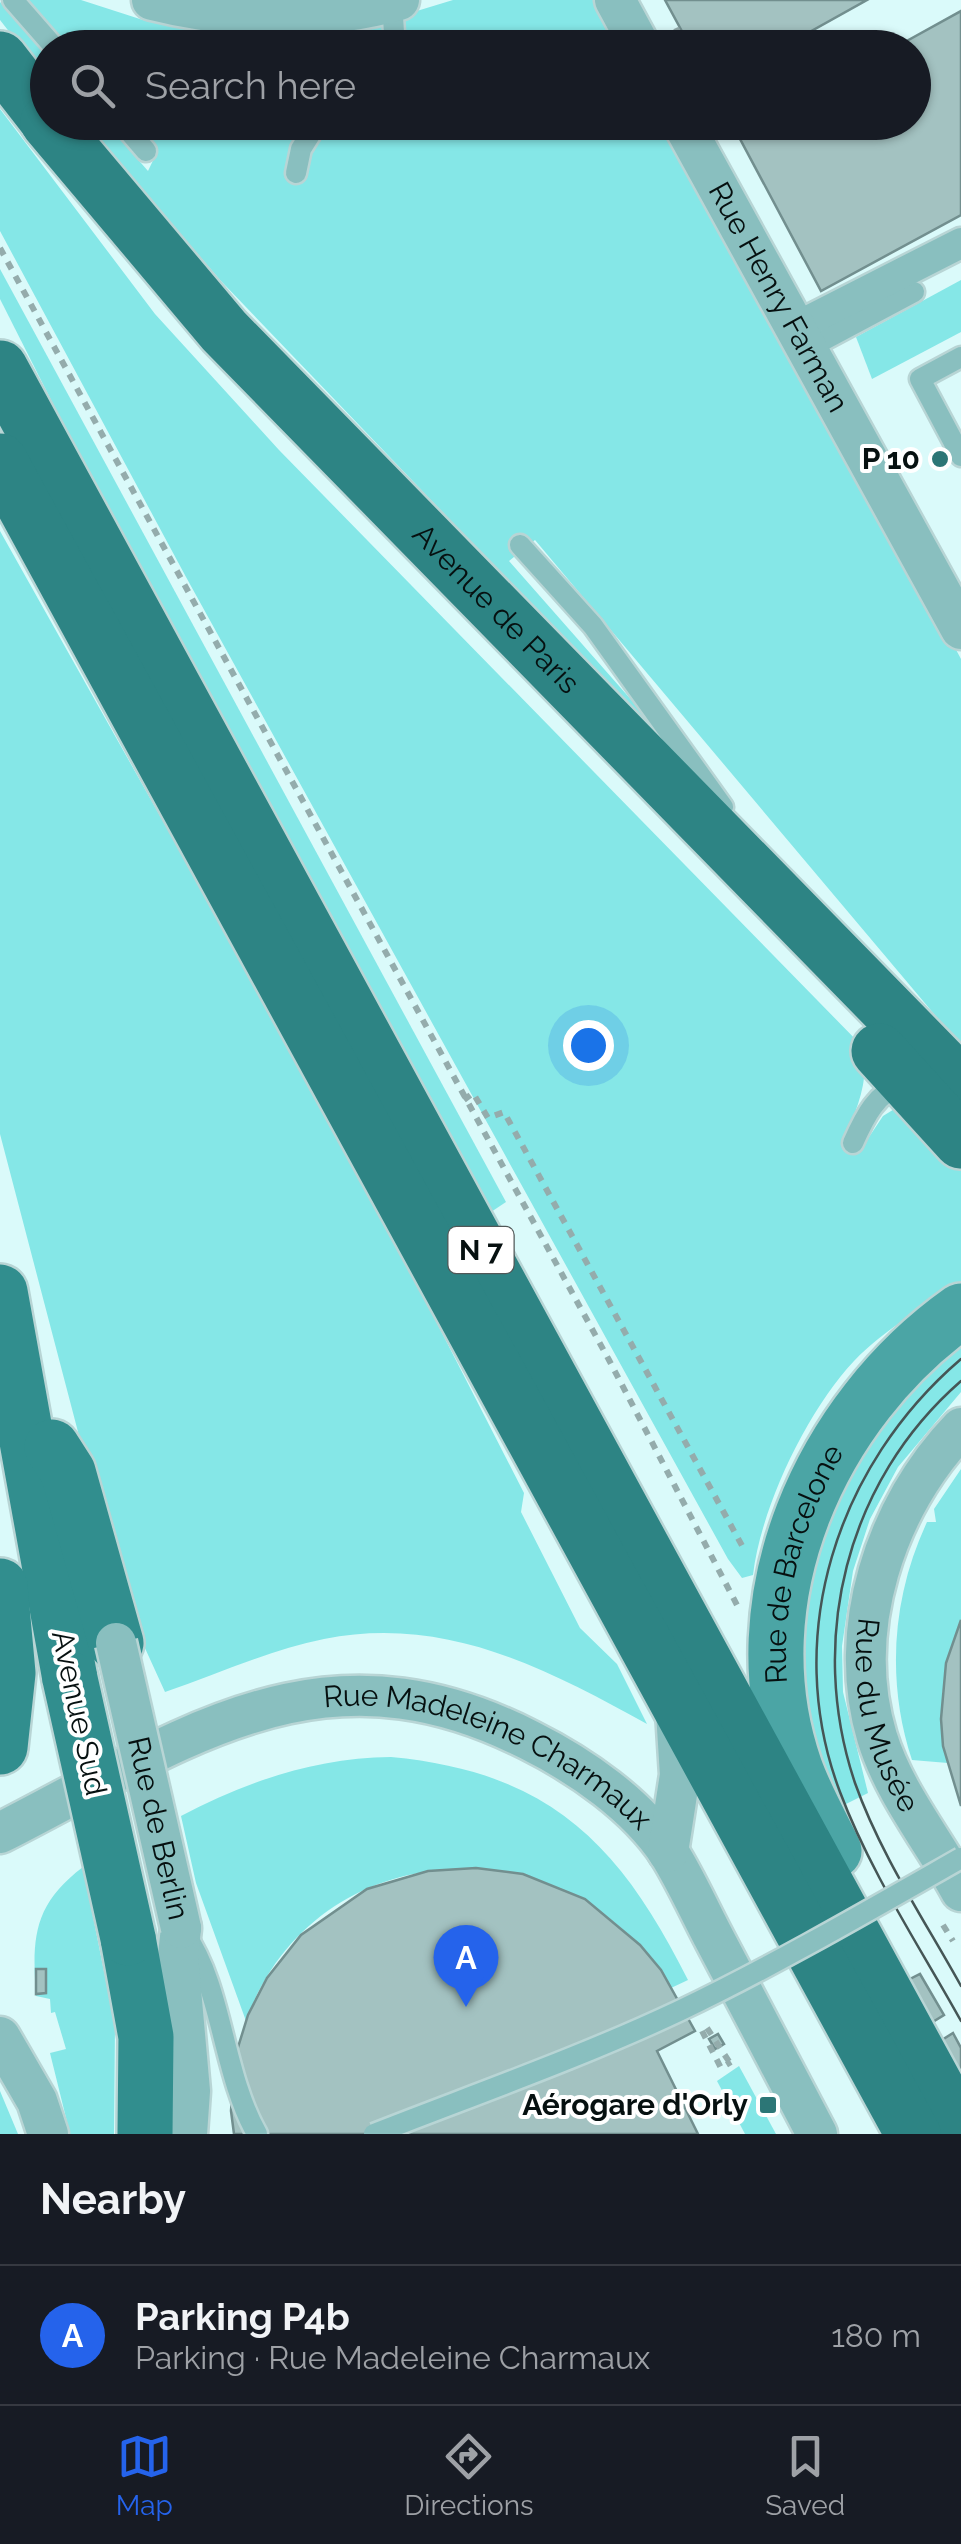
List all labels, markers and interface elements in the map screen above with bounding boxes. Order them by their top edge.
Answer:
search box [30,30,931,140]
icon: search [65,58,120,113]
text: Search here [145,63,356,108]
street label: Rue Henry Farman [702,176,856,418]
place label: P 10 [862,441,920,476]
marker: P 10 [929,448,951,470]
street label: Avenue de Paris [406,516,587,701]
your location [563,1020,614,1071]
road number: N 7 [448,1227,514,1273]
street label: Rue de Barcelone [758,1438,850,1685]
street label: Rue du Musée [849,1616,927,1818]
street label: Avenue Sud [45,1627,114,1799]
street label: Rue Madeleine Charmaux [322,1678,659,1836]
street label: Rue de Berlin [121,1733,197,1923]
pin: A [434,1924,498,2007]
place label: Aérogare d'Orly [522,2087,748,2122]
marker: Aérogare d'Orly [757,2094,779,2116]
text: Nearby [40,2175,186,2224]
text: Parking P4b [135,2294,350,2339]
text: A [62,2317,83,2354]
text: 180 m [831,2317,921,2354]
text: Parking · Rue Madeleine Charmaux [135,2339,650,2376]
tab: Map [116,2429,173,2522]
tab: Directions [404,2429,534,2522]
tab: Saved [765,2429,845,2522]

